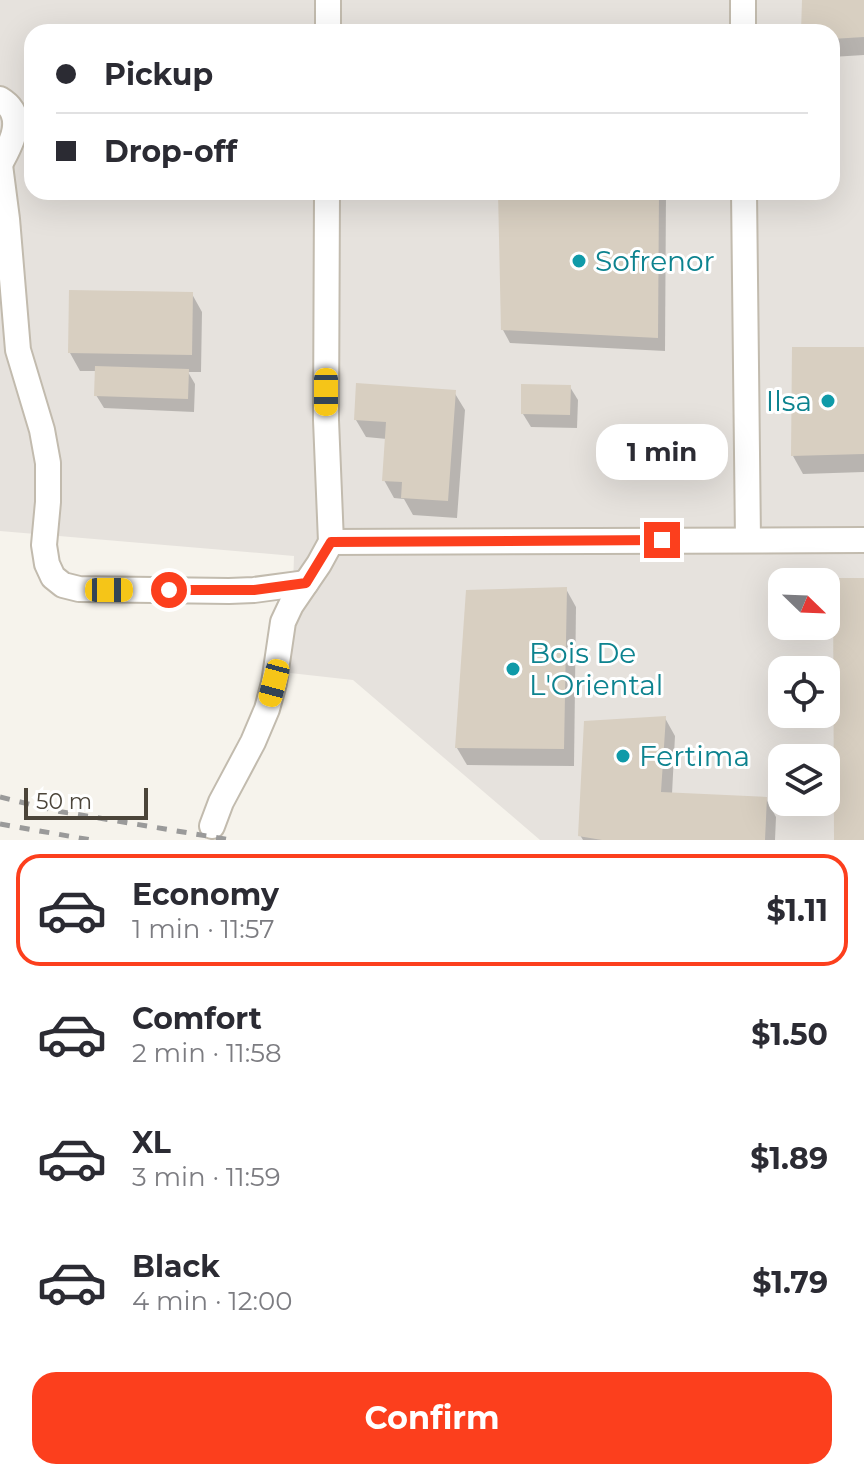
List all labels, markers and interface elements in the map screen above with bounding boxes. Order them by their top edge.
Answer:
text: Pickup [104,56,213,93]
text: Drop-off [104,133,237,170]
place label: Sofrenor [595,244,715,278]
marker: Sofrenor [570,252,588,270]
car [314,368,338,416]
place label: Ilsa [766,384,812,418]
marker: Ilsa [819,392,837,410]
callout: 1 min [596,424,728,480]
text: 1 min [627,436,697,468]
route end [644,522,680,558]
north arrow [768,568,840,640]
map controls [768,568,840,816]
route start [151,572,187,608]
car [85,578,133,602]
place label: Bois De L'Oriental [529,636,663,702]
button: locate [768,656,840,728]
car [256,657,292,709]
marker: Bois De L'Oriental [504,660,522,678]
place label: Fertima [639,739,750,773]
button: layers [768,744,840,816]
marker: Fertima [614,747,632,765]
scale bar [24,784,148,820]
text: 50 m [36,788,92,815]
icon: car [36,874,108,946]
text: Economy [132,876,279,913]
text: $1.11 [767,892,828,929]
text: 1 min · 11:57 [132,913,274,945]
icon: car [36,998,108,1070]
text: Comfort [132,1000,262,1037]
text: $1.50 [751,1016,828,1053]
text: 2 min · 11:58 [132,1037,282,1069]
icon: car [36,1122,108,1194]
text: XL [132,1124,171,1161]
text: $1.89 [750,1140,828,1177]
text: 3 min · 11:59 [132,1161,281,1193]
icon: car [36,1246,108,1318]
text: Black [132,1248,220,1285]
text: $1.79 [752,1264,828,1301]
text: 4 min · 12:00 [132,1285,292,1317]
button: Confirm [32,1372,832,1464]

